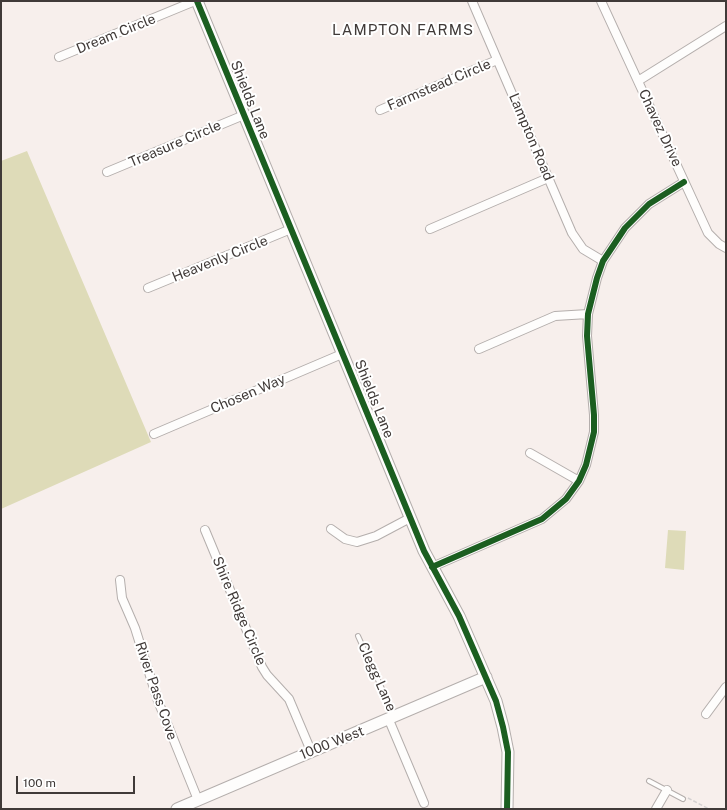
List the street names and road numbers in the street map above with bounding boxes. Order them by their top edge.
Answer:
street label: Dream Circle [74,10,158,58]
street label: Farmstead Circle [385,56,493,114]
street label: Shields Lane [227,58,273,142]
street label: Chavez Drive [635,87,685,169]
street label: Lampton Road [505,91,557,183]
street label: Treasure Circle [126,117,224,171]
street label: Heavenly Circle [170,232,270,286]
street label: Shields Lane [351,357,397,441]
street label: Chosen Way [208,371,288,417]
street label: Shire Ridge Circle [208,554,270,668]
street label: River Pass Cove [131,640,181,742]
street label: Clegg Lane [354,640,400,714]
street label: 1000 West [298,723,366,763]

